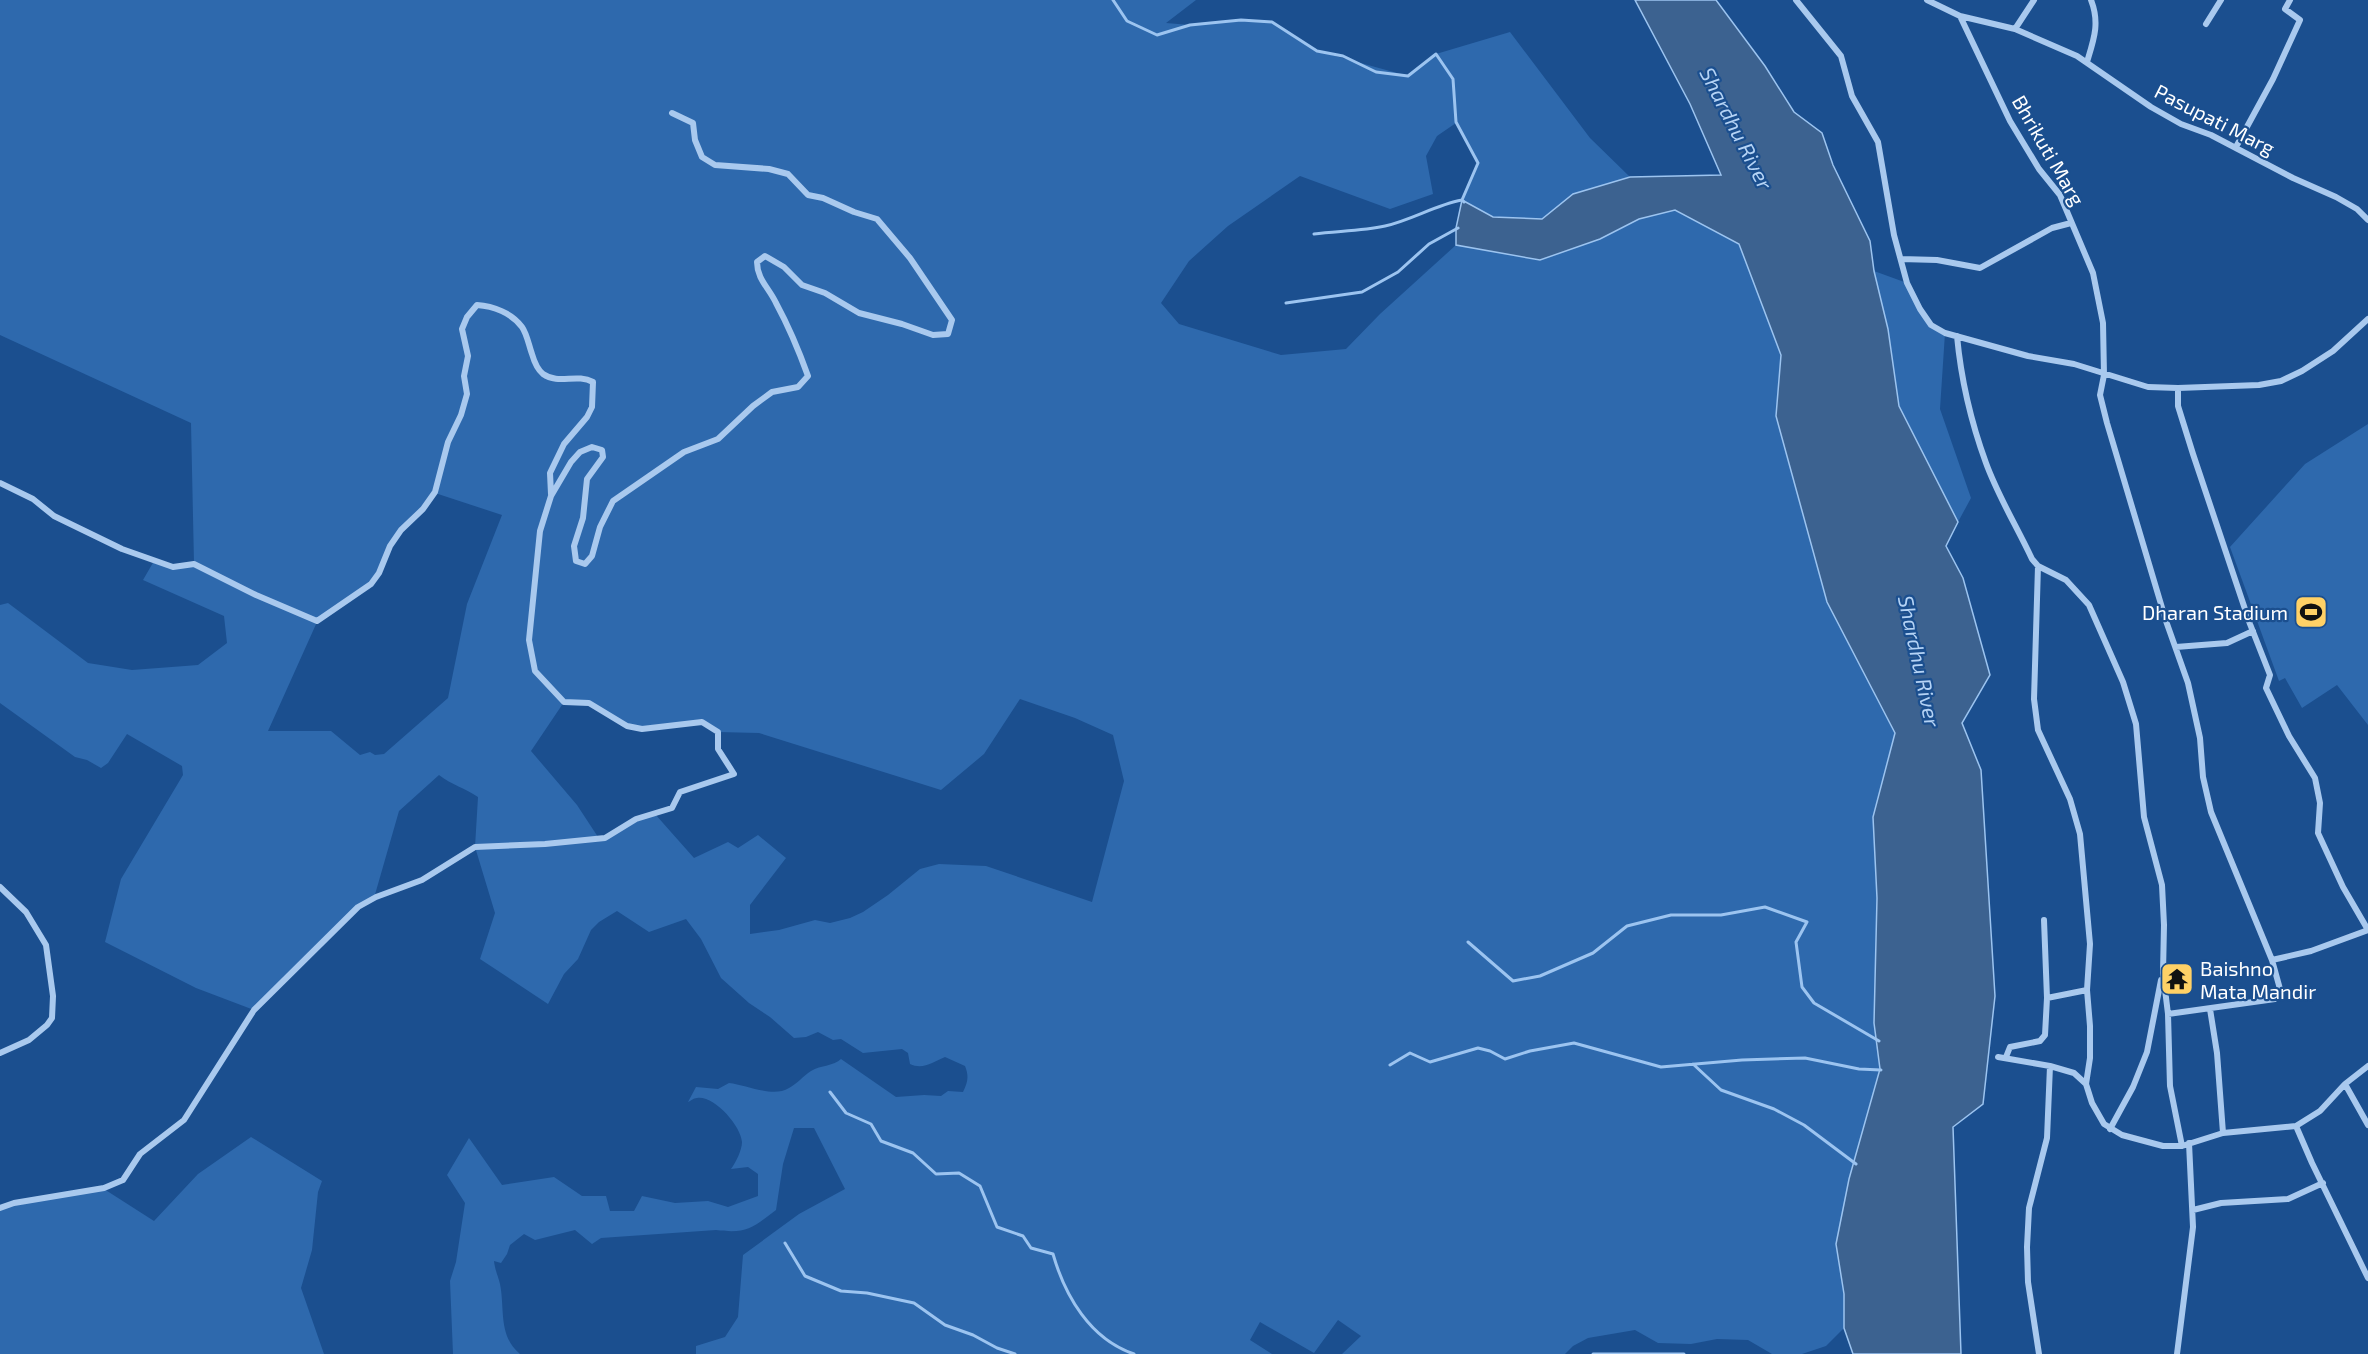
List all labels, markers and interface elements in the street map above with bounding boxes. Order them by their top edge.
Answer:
water label: Shardhu River [1695,63,1779,194]
street label: Pasupati Marg [2151,78,2279,160]
street label: Bhrikuti Marg [2008,91,2090,209]
water label: Shardhu River [1894,593,1946,730]
sports icon: Dharan Stadium [2293,594,2329,630]
place label: Dharan Stadium [2142,600,2288,624]
place label: Baishno Mata Mandir [2200,956,2316,1003]
temple icon: Baishno Mata Mandir [2159,961,2195,997]

